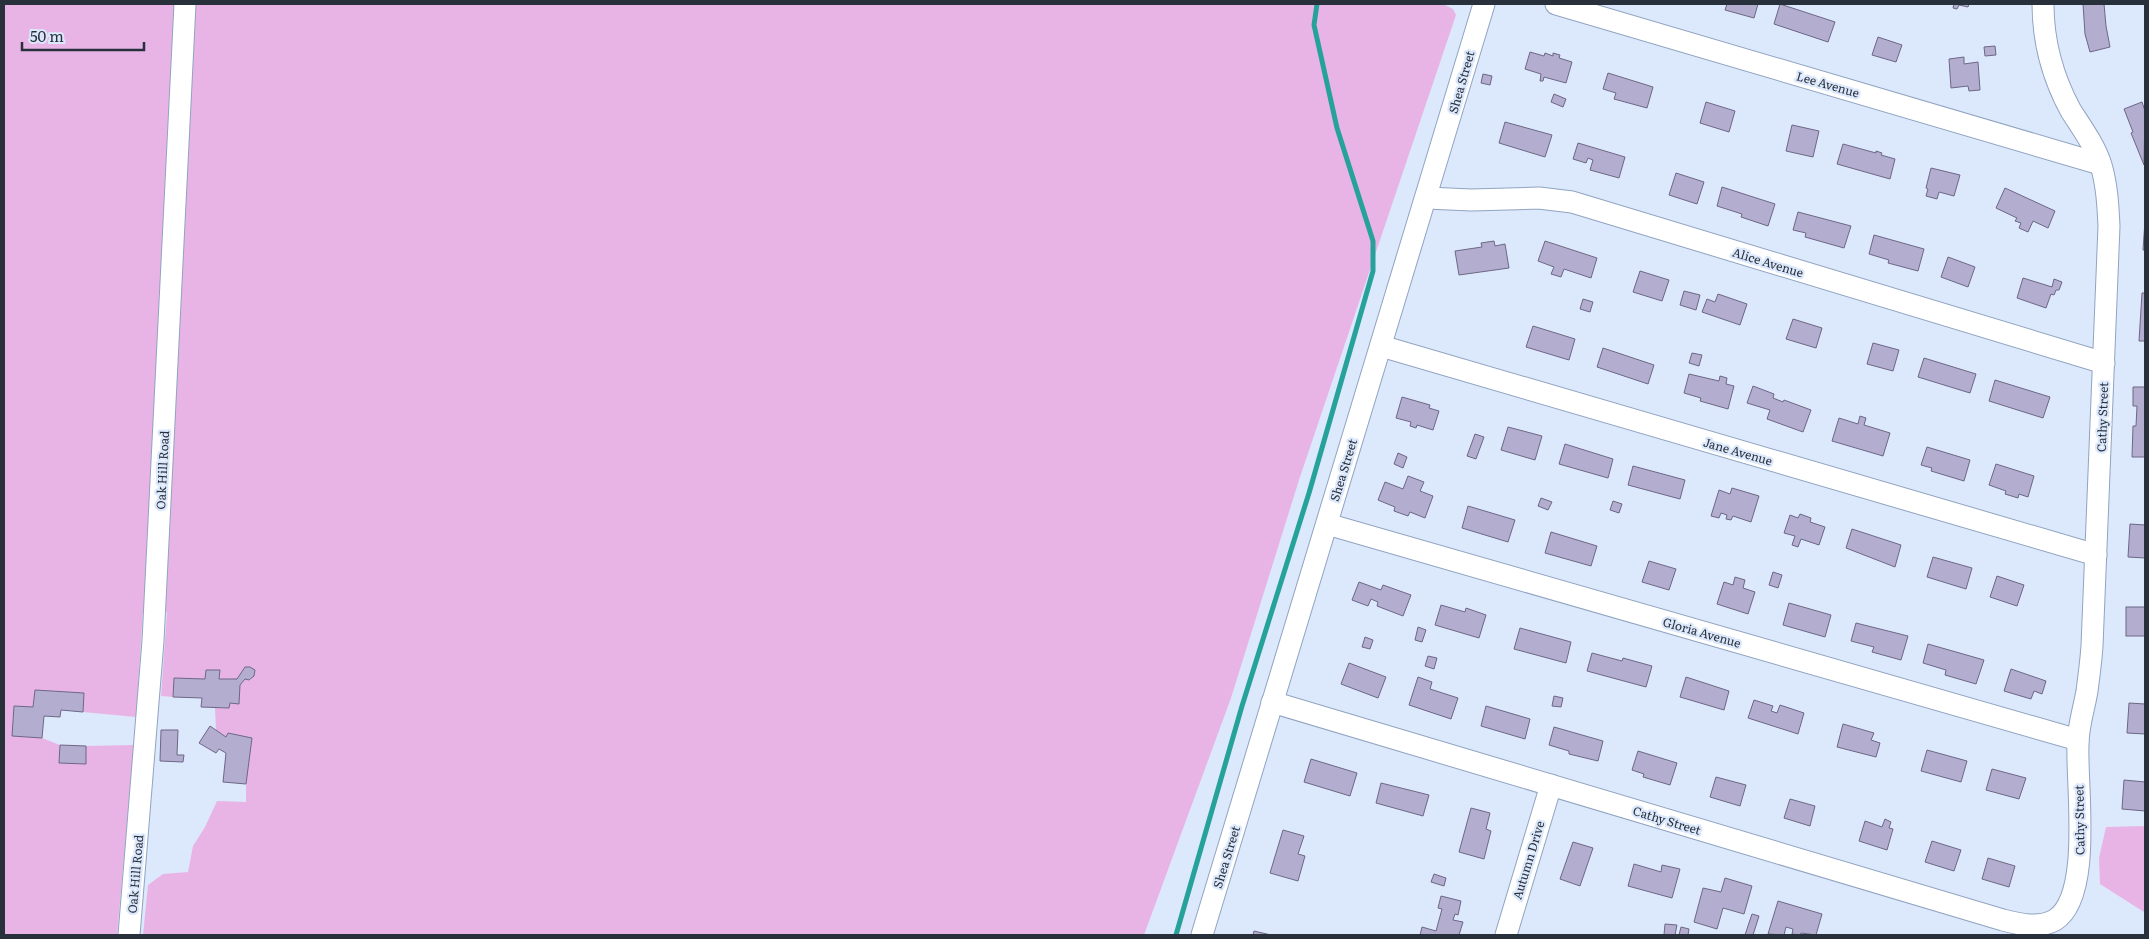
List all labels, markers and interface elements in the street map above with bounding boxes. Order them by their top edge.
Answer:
scale bar [22,20,145,52]
text: 50 m [30,24,64,47]
street label: Shea Street [1443,48,1479,115]
street label: Lee Avenue [1794,66,1862,102]
street label: Alice Avenue [1730,243,1806,281]
street label: Cathy Street [2092,381,2112,452]
street label: Oak Hill Road [151,429,173,510]
street label: Jane Avenue [1701,433,1775,469]
street label: Shea Street [1325,436,1361,503]
street label: Gloria Avenue [1661,612,1743,652]
street label: Cathy Street [2069,785,2089,855]
street label: Cathy Street [1631,801,1703,839]
street label: Autumn Drive [1508,818,1548,902]
street label: Shea Street [1208,823,1244,890]
street label: Oak Hill Road [123,833,147,914]

